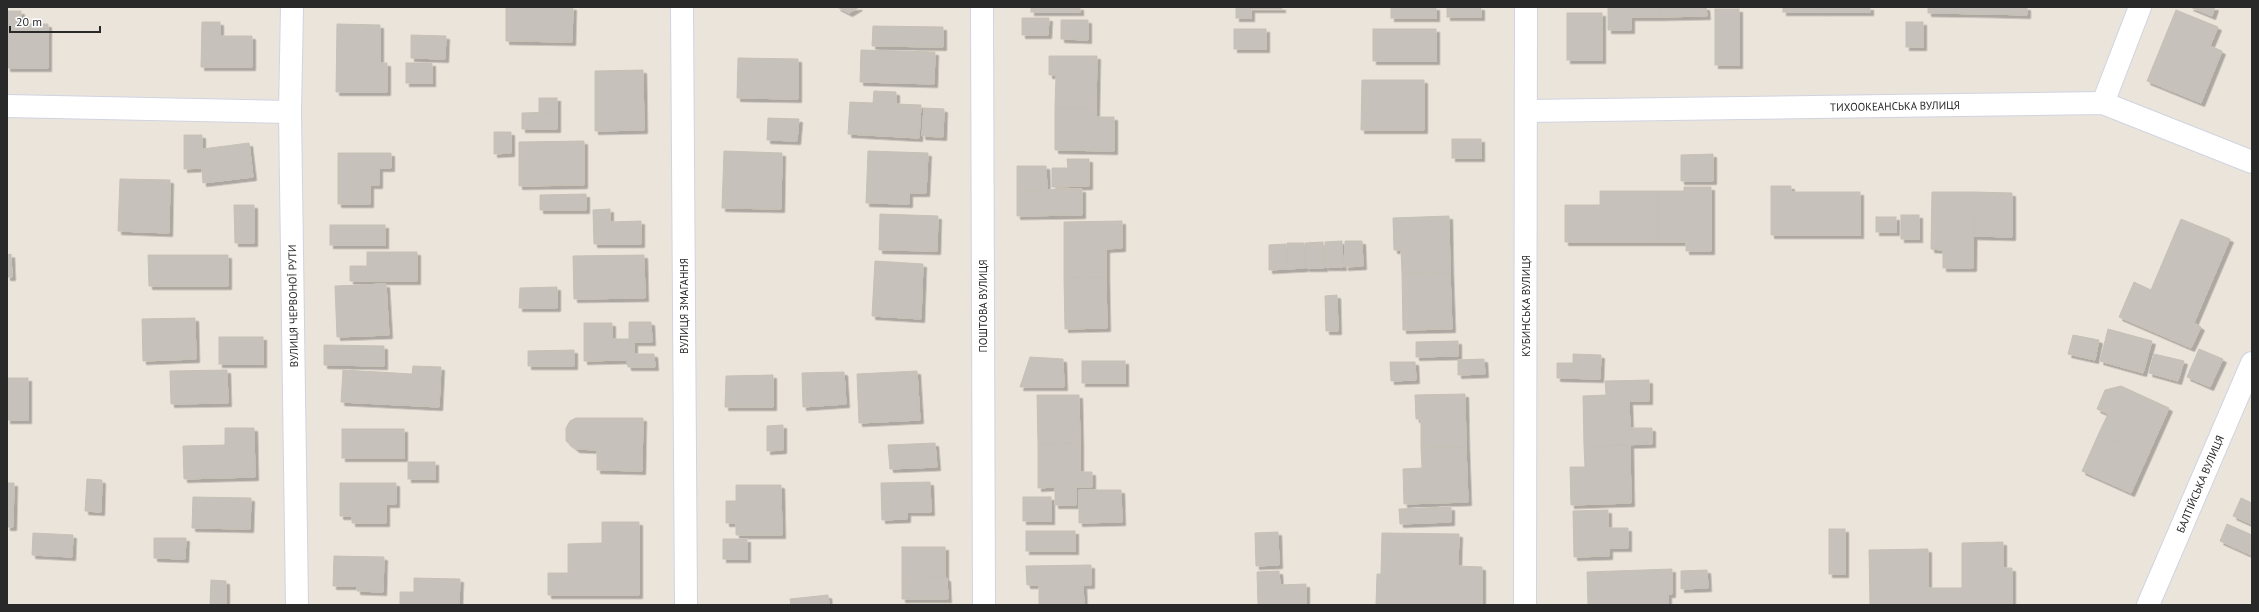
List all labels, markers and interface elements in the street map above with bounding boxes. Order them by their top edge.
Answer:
scale bar [10,8,100,34]
text: 20 m [16,14,42,29]
street label: ТИХООКЕАНСЬКА ВУЛИЦЯ [1830,98,1960,114]
street label: ВУЛИЦЯ ЧЕРВОНОЇ РУТИ [285,245,301,367]
street label: КУБИНСЬКА ВУЛИЦЯ [1519,255,1533,357]
street label: ВУЛИЦЯ ЗМАГАННЯ [677,258,691,354]
street label: ПОШТОВА ВУЛИЦЯ [976,259,990,353]
street label: БАЛТІЙСЬКА ВУЛИЦЯ [2173,433,2227,535]

